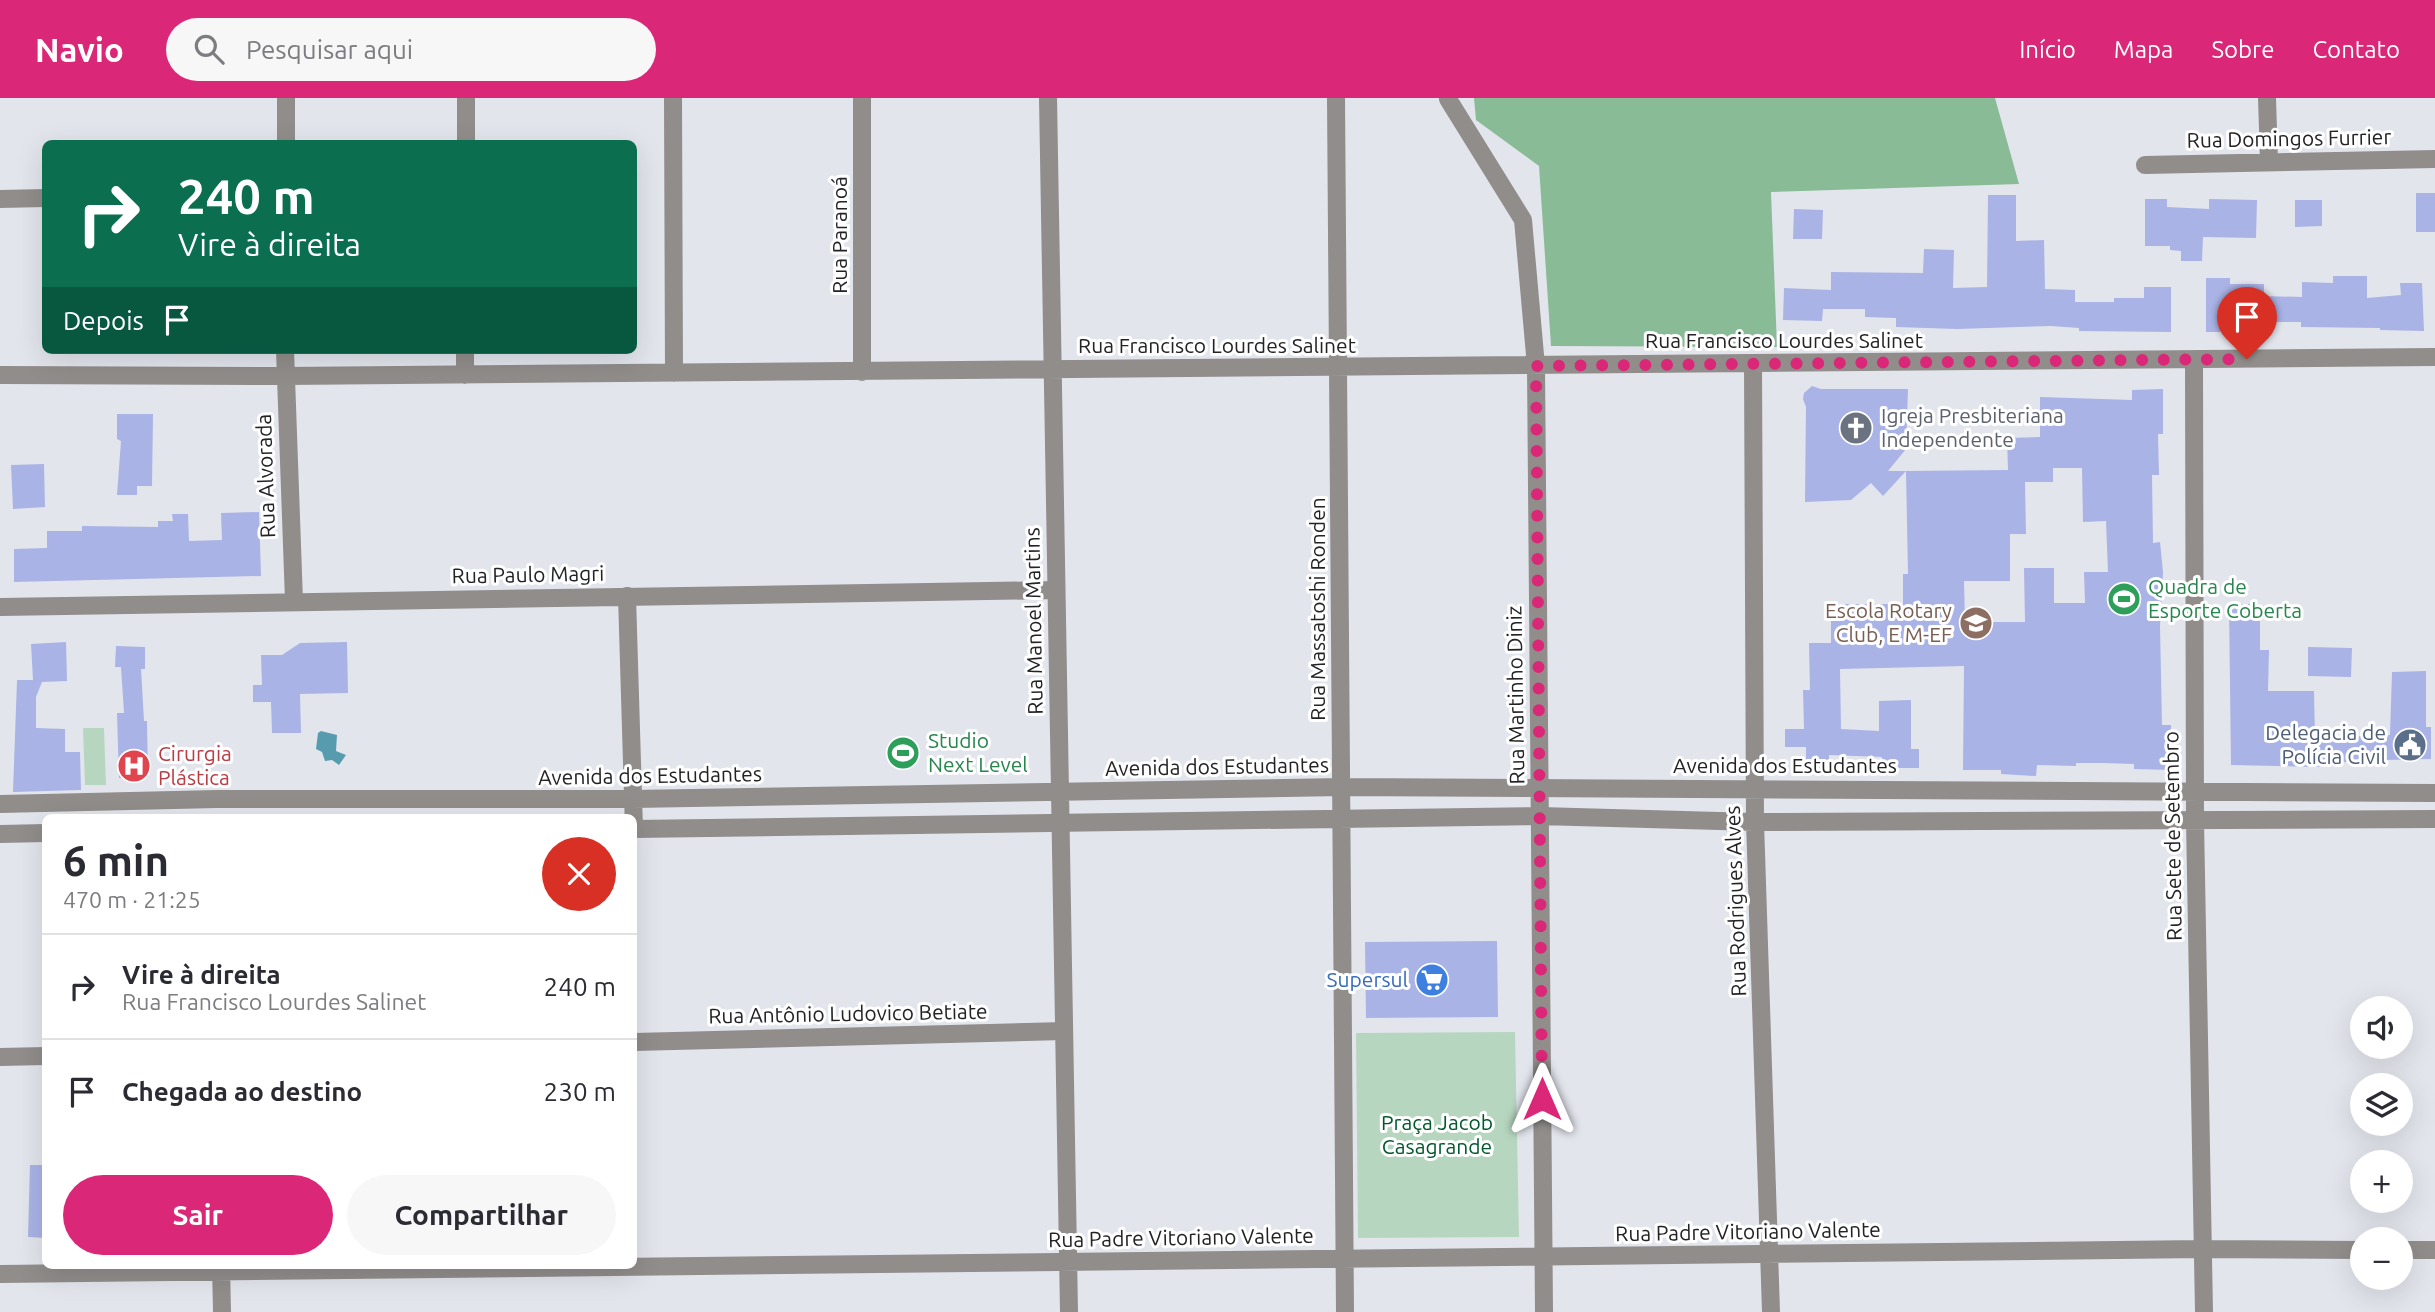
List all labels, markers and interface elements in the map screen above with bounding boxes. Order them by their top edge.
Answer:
search box [166,18,656,81]
icon: search [190,30,228,68]
text: Navio [35,31,124,68]
text: Pesquisar aqui [246,35,413,64]
text: Início [2019,36,2076,63]
text: Mapa [2114,36,2173,63]
text: Sobre [2211,36,2274,63]
text: Contato [2312,36,2400,63]
street label: Rua Domingos Furrier [2186,124,2392,152]
icon: right [63,168,154,259]
text: 240 m [178,168,315,223]
street label: Rua Paranoá [827,176,851,294]
text: Vire à direita [178,226,361,262]
pin [2217,287,2277,359]
icon: arrive [2228,298,2266,336]
icon: arrive [158,301,196,339]
text: Depois [63,306,144,335]
street label: Rua Francisco Lourdes Salinet [1645,328,1923,352]
street label: Rua Francisco Lourdes Salinet [1078,333,1356,357]
place label: Igreja Presbiteriana Independente [1881,403,2064,451]
church icon: Igreja Presbiteriana Independente [1837,409,1875,447]
street label: Rua Alvorada [251,414,279,538]
street label: Rua Massatoshi Ronden [1305,497,1329,721]
street label: Rua Manoel Martins [1019,527,1047,715]
street label: Rua Paulo Magri [451,561,604,587]
place label: Quadra de Esporte Coberta [2148,574,2302,622]
sports icon: Quadra de Esporte Coberta [2105,580,2143,618]
place label: Escola Rotary Club, E M-EF [1825,598,1952,646]
school or university icon: Escola Rotary Club, E M-EF [1957,604,1995,642]
street label: Rua Martinho Diniz [1501,605,1529,785]
place label: Delegacia de Polícia Civil [2265,720,2386,768]
public building icon: Delegacia de Polícia Civil [2391,726,2429,764]
place label: Studio Next Level [928,728,1028,776]
street label: Rua Sete de Setembro [2158,731,2186,941]
sports icon: Studio Next Level [884,734,922,772]
place label: Cirurgia Plástica [158,741,232,789]
hospital icon: Cirurgia Plástica [115,747,153,785]
street label: Avenida dos Estudantes [1105,752,1329,780]
street label: Avenida dos Estudantes [1673,753,1897,777]
street label: Avenida dos Estudantes [538,761,762,789]
street label: Rua Rodrigues Alves [1720,805,1750,997]
text: 6 min [63,837,169,884]
button: close [542,837,616,911]
text: 470 m · 21:25 [63,887,201,912]
text: Vire à direita [122,960,281,989]
supermarket icon: Supersul [1413,961,1451,999]
place label: Supersul [1327,967,1408,991]
icon: right [63,968,101,1006]
text: 240 m [544,972,616,1001]
text: Rua Francisco Lourdes Salinet [122,989,426,1014]
map controls [2350,996,2413,1290]
button: sound [2350,996,2413,1059]
street label: Rua Antônio Ludovico Betiate [708,999,988,1027]
position arrow [1505,1062,1579,1136]
icon: arrive [63,1073,101,1111]
button: layers [2350,1073,2413,1136]
text: Chegada ao destino [122,1077,362,1106]
text: 230 m [544,1077,616,1106]
park label: Praça Jacob Casagrande [1381,1110,1493,1158]
button: + [2350,1150,2413,1213]
button: Sair [63,1175,333,1255]
button: Compartilhar [347,1175,616,1255]
street label: Rua Padre Vitoriano Valente [1615,1217,1881,1245]
street label: Rua Padre Vitoriano Valente [1048,1223,1314,1251]
button: − [2350,1227,2413,1290]

